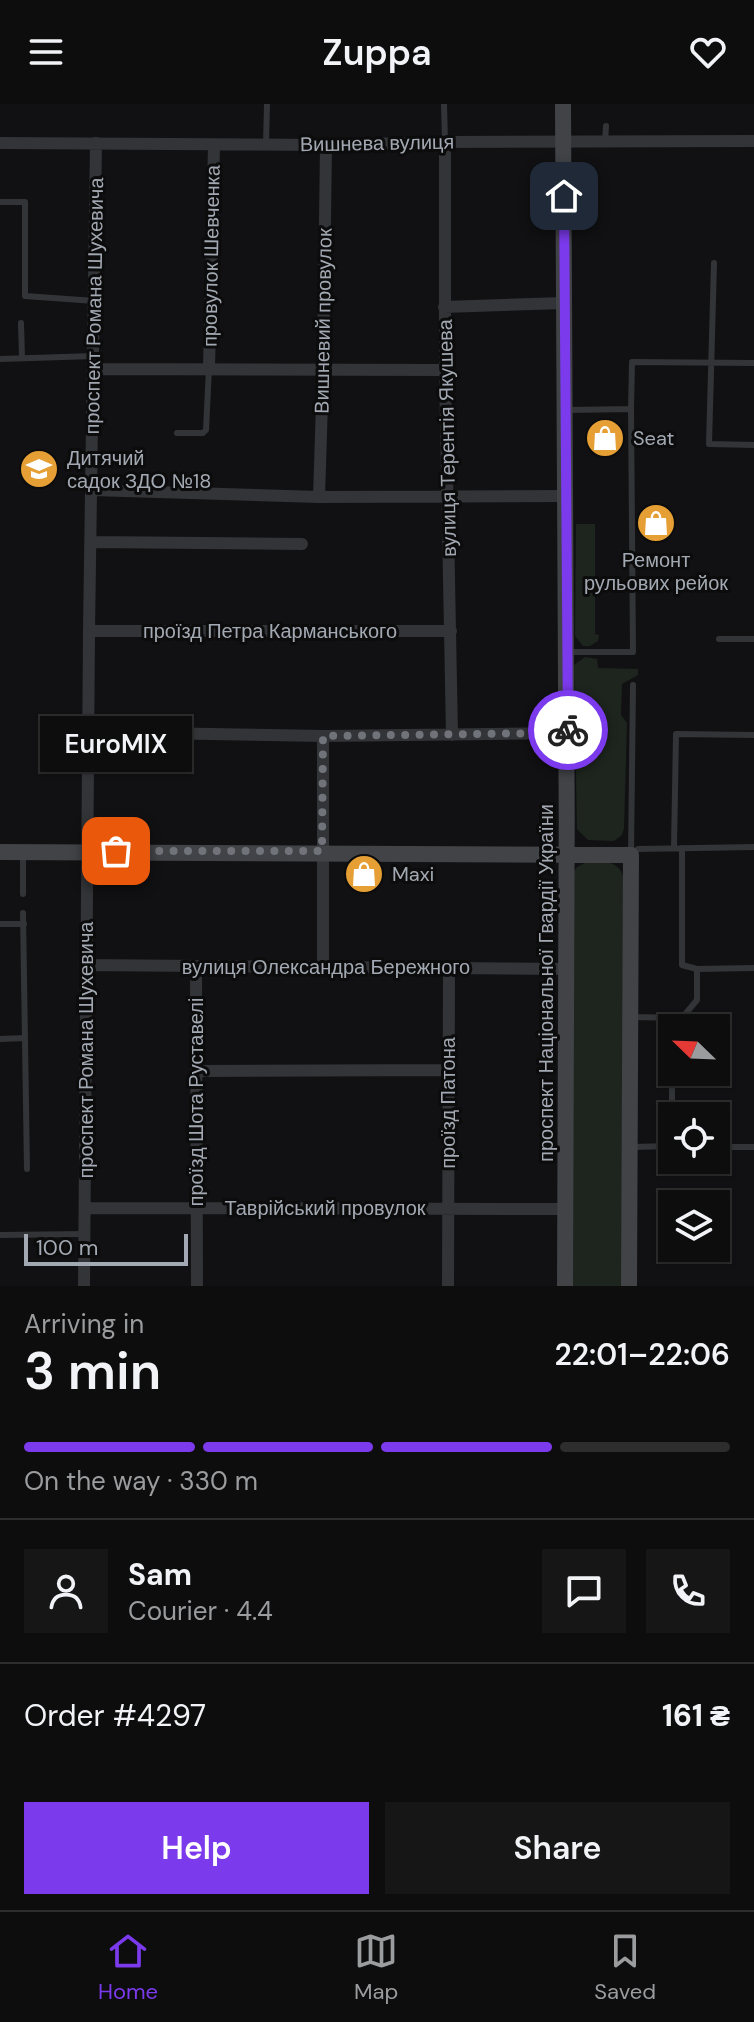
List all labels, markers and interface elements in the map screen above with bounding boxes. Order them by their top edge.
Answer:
text: Zuppa [322,29,432,76]
icon: menu [24,30,68,74]
icon: heart [686,30,730,74]
street label: Вишнева вулиця [300,129,454,157]
pin [530,162,598,230]
street label: провулок Шевченка [196,164,226,347]
icon: home [542,174,586,218]
street label: проспект Романа Шухевича [79,176,109,435]
street label: Вишневий провулок [308,228,338,414]
street label: вулиця Терентія Якушева [432,318,462,557]
shop icon: Seat [584,417,626,459]
place label: Seat [633,425,675,451]
place label: Дитячий садок ЗДО №18 [67,445,211,494]
school or university icon: Дитячий садок ЗДО №18 [18,448,60,490]
shop icon: Ремонт рульових рейок [635,502,677,544]
place label: Ремонт рульових рейок [584,547,728,596]
street label: проїзд Петра Карманського [143,618,397,644]
courier [528,690,608,770]
icon: bike [546,708,590,752]
callout: EuroMIX [40,715,192,771]
text: EuroMIX [65,727,167,761]
street label: проспект Національної Гвардії України [533,804,559,1162]
pin [82,817,150,885]
icon: bag [94,829,138,873]
shop icon: Maxi [343,853,385,895]
place label: Maxi [392,861,434,887]
street label: проспект Романа Шухевича [73,921,99,1179]
street label: вулиця Олександра Бережного [182,954,470,980]
street label: проїзд Шота Руставелі [183,998,209,1206]
north arrow [658,1014,730,1086]
map controls [658,1014,730,1262]
street label: проїзд Патона [435,1036,461,1169]
button: locate [658,1102,730,1174]
button: layers [658,1190,730,1262]
street label: Таврійський провулок [224,1195,426,1221]
scale bar [24,1230,188,1266]
text: 100 m [36,1233,98,1262]
text: Arriving in [24,1307,144,1341]
text: 22:01–22:06 [554,1335,730,1374]
text: 3 min [24,1337,161,1405]
text: On the way · 330 m [24,1464,258,1498]
button: person [24,1549,108,1633]
button: chat [542,1549,626,1633]
button: phone [646,1549,730,1633]
text: Sam [128,1555,192,1594]
text: Courier · 4.4 [128,1594,273,1628]
text: Order #4297 [24,1696,206,1735]
text: 161 ₴ [662,1696,730,1735]
button: Help [24,1802,369,1894]
button: Share [385,1802,730,1894]
tab: Home [98,1929,158,2006]
tab: Map [354,1929,398,2006]
tab: Saved [594,1929,656,2006]

